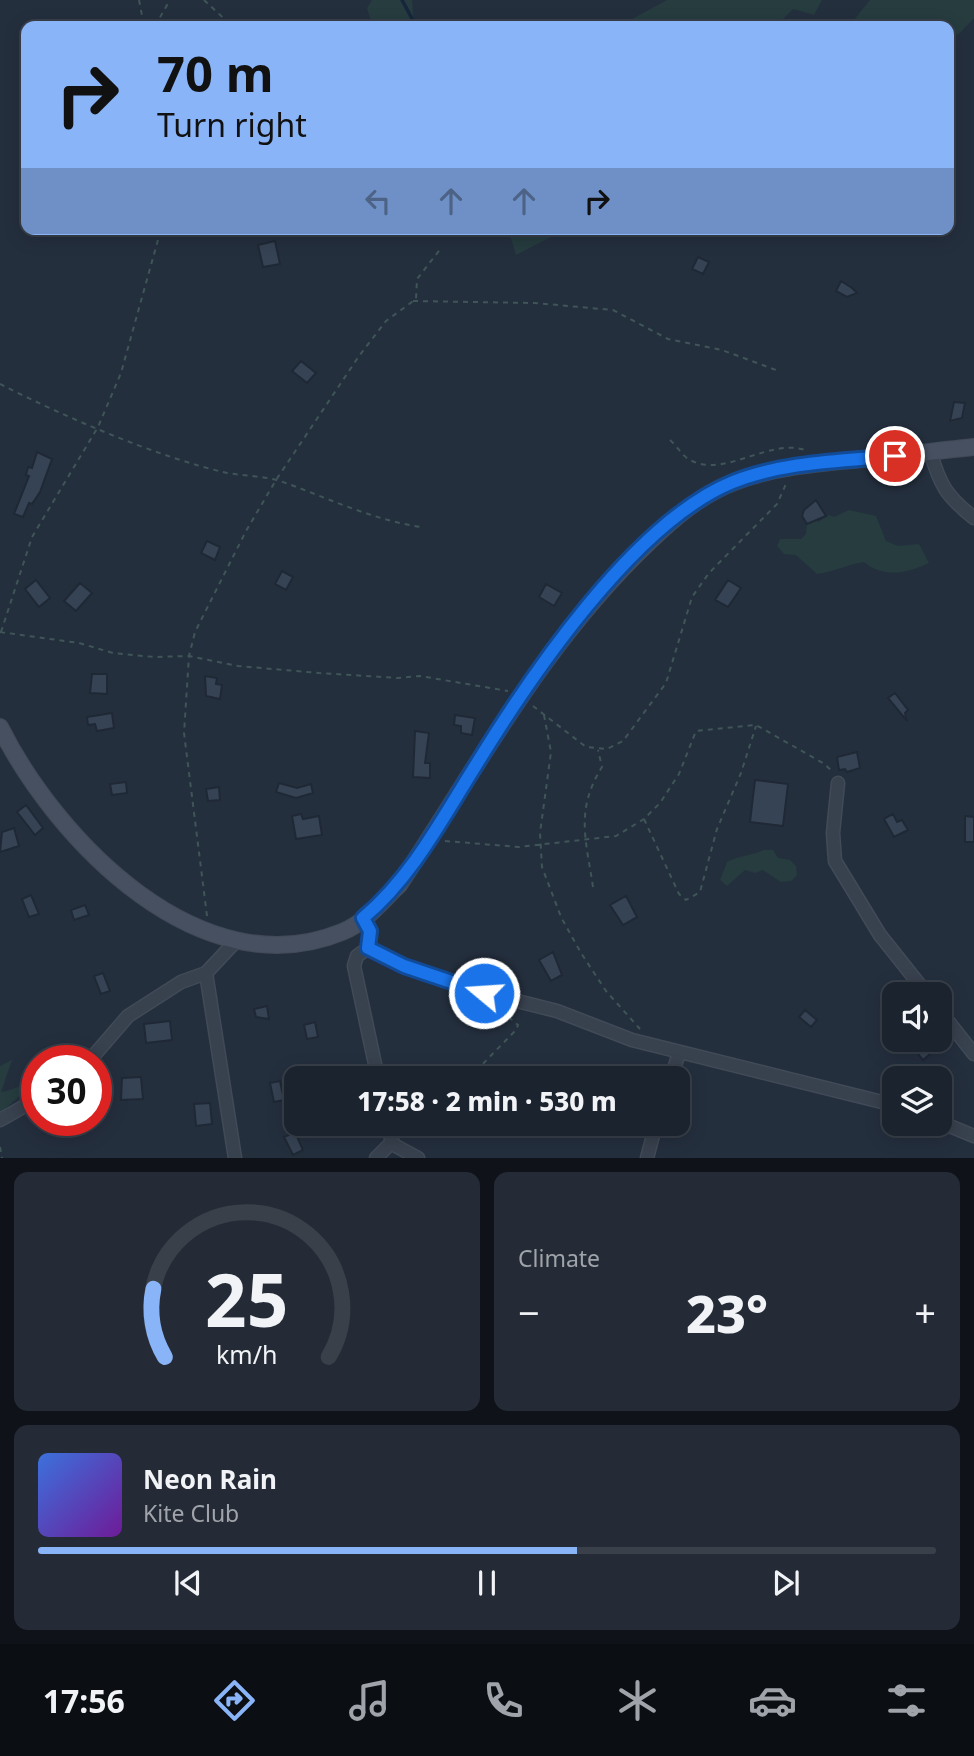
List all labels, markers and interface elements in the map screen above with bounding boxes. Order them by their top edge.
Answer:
text: 70 m [157,40,274,106]
icon: right [42,49,133,140]
text: Turn right [157,103,307,146]
icon: left [359,182,397,220]
icon: ahead [432,182,470,220]
icon: ahead [505,182,543,220]
icon: right [578,182,616,220]
pin [865,426,925,486]
icon: arrive [876,437,914,475]
position arrow [447,956,521,1030]
map controls [882,982,952,1136]
button: sound [882,982,952,1052]
speed limit sign: 30 [21,1045,112,1136]
button: layers [882,1066,952,1136]
text: 17:58 · 2 min · 530 m [357,1083,617,1119]
text: Climate [518,1242,600,1274]
text: 25 [205,1250,289,1349]
text: 23° [686,1277,768,1348]
text: − [518,1286,540,1338]
text: + [914,1286,936,1338]
text: km/h [216,1337,278,1371]
text: Neon Rain [143,1461,277,1497]
text: Kite Club [143,1497,239,1529]
icon: previous [169,1564,207,1602]
icon: pause [468,1564,506,1602]
icon: next [767,1564,805,1602]
icon: directions [210,1676,259,1725]
icon: music [345,1676,394,1725]
icon: phone [479,1676,528,1725]
icon: climate [613,1676,662,1725]
icon: car [748,1676,797,1725]
icon: filters [882,1676,931,1725]
text: 17:56 [43,1679,125,1722]

